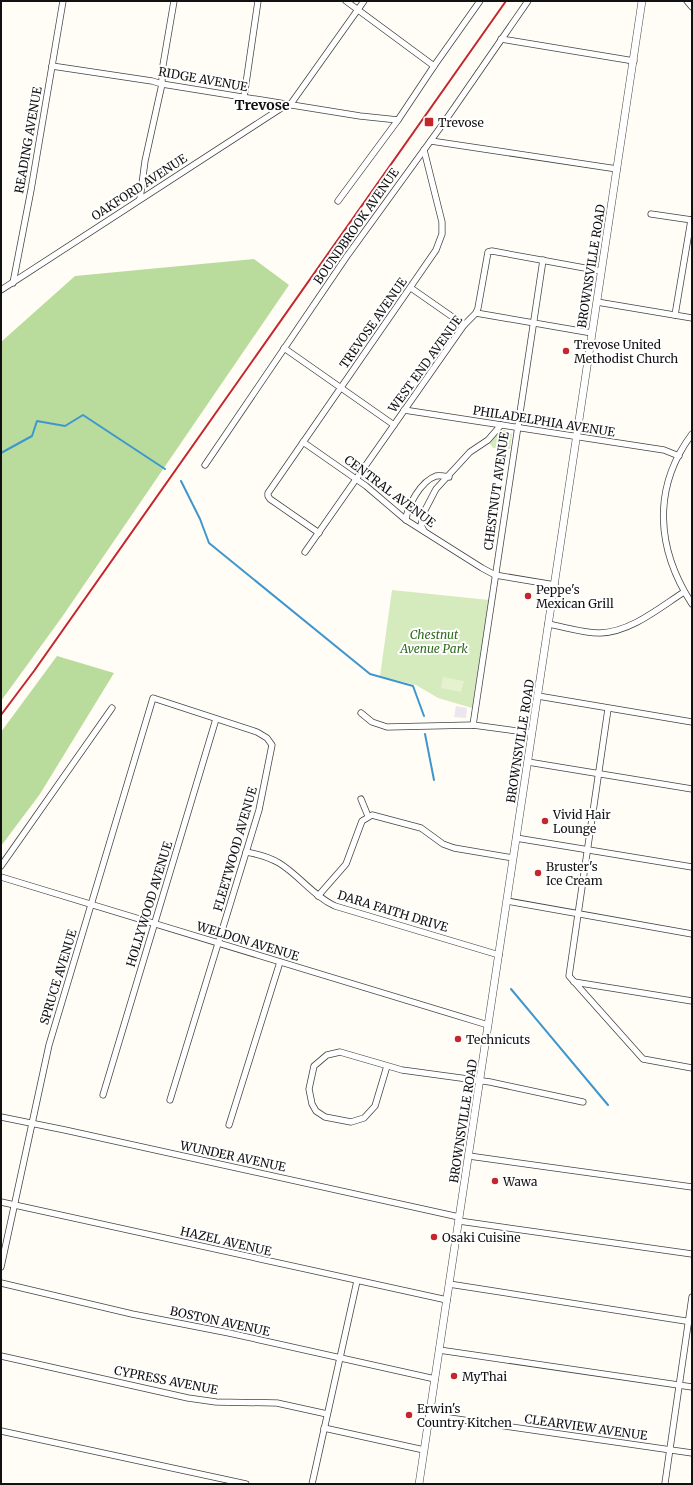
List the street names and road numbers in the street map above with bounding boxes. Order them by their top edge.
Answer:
street label: RIDGE AVENUE [157,64,249,94]
street label: READING AVENUE [11,85,45,194]
street label: OAKFORD AVENUE [89,150,190,223]
street label: BOUNDBROOK AVENUE [310,165,402,287]
street label: BROWNSVILLE ROAD [574,203,608,329]
street label: TREVOSE AVENUE [336,274,410,371]
street label: WEST END AVENUE [384,312,465,416]
street label: PHILADELPHIA AVENUE [472,402,617,440]
street label: CHESTNUT AVENUE [480,430,512,551]
street label: CENTRAL AVENUE [342,452,439,530]
street label: BROWNSVILLE ROAD [503,678,537,804]
street label: FLEETWOOD AVENUE [210,785,260,913]
street label: HOLLYWOOD AVENUE [123,839,175,969]
street label: DARA FAITH DRIVE [336,887,450,935]
street label: WELDON AVENUE [194,918,301,964]
street label: SPRUCE AVENUE [36,927,80,1026]
street label: BROWNSVILLE ROAD [446,1058,480,1184]
street label: WUNDER AVENUE [178,1137,287,1175]
street label: HAZEL AVENUE [179,1223,273,1259]
street label: BOSTON AVENUE [169,1303,272,1339]
street label: CYPRESS AVENUE [113,1363,220,1397]
street label: CLEARVIEW AVENUE [524,1411,649,1443]

